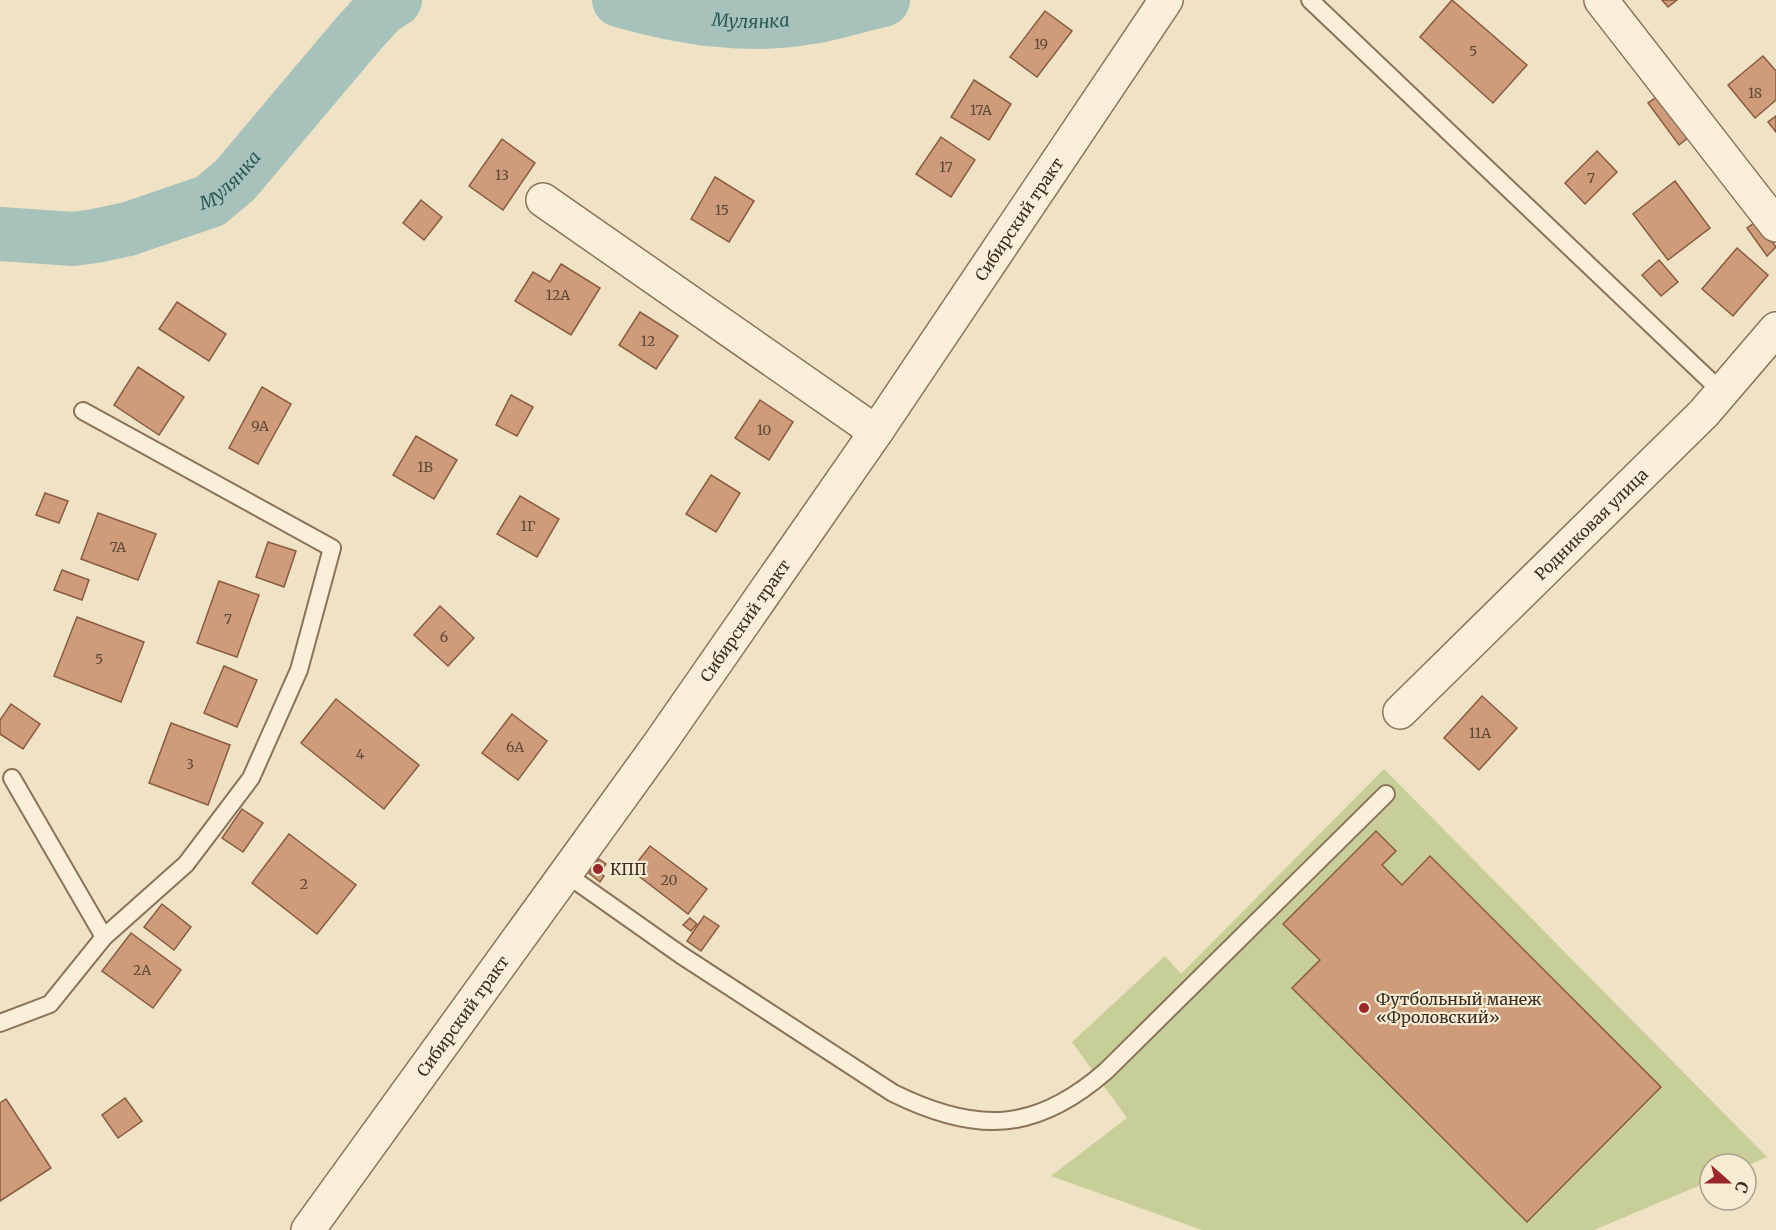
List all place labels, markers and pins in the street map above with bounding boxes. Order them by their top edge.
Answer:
place label: КПП [610,859,647,879]
marker: КПП [591,862,605,876]
place label: Футбольный манеж «Фроловский» [1376,989,1542,1027]
marker: Футбольный манеж «Фроловский» [1357,1001,1371,1015]

